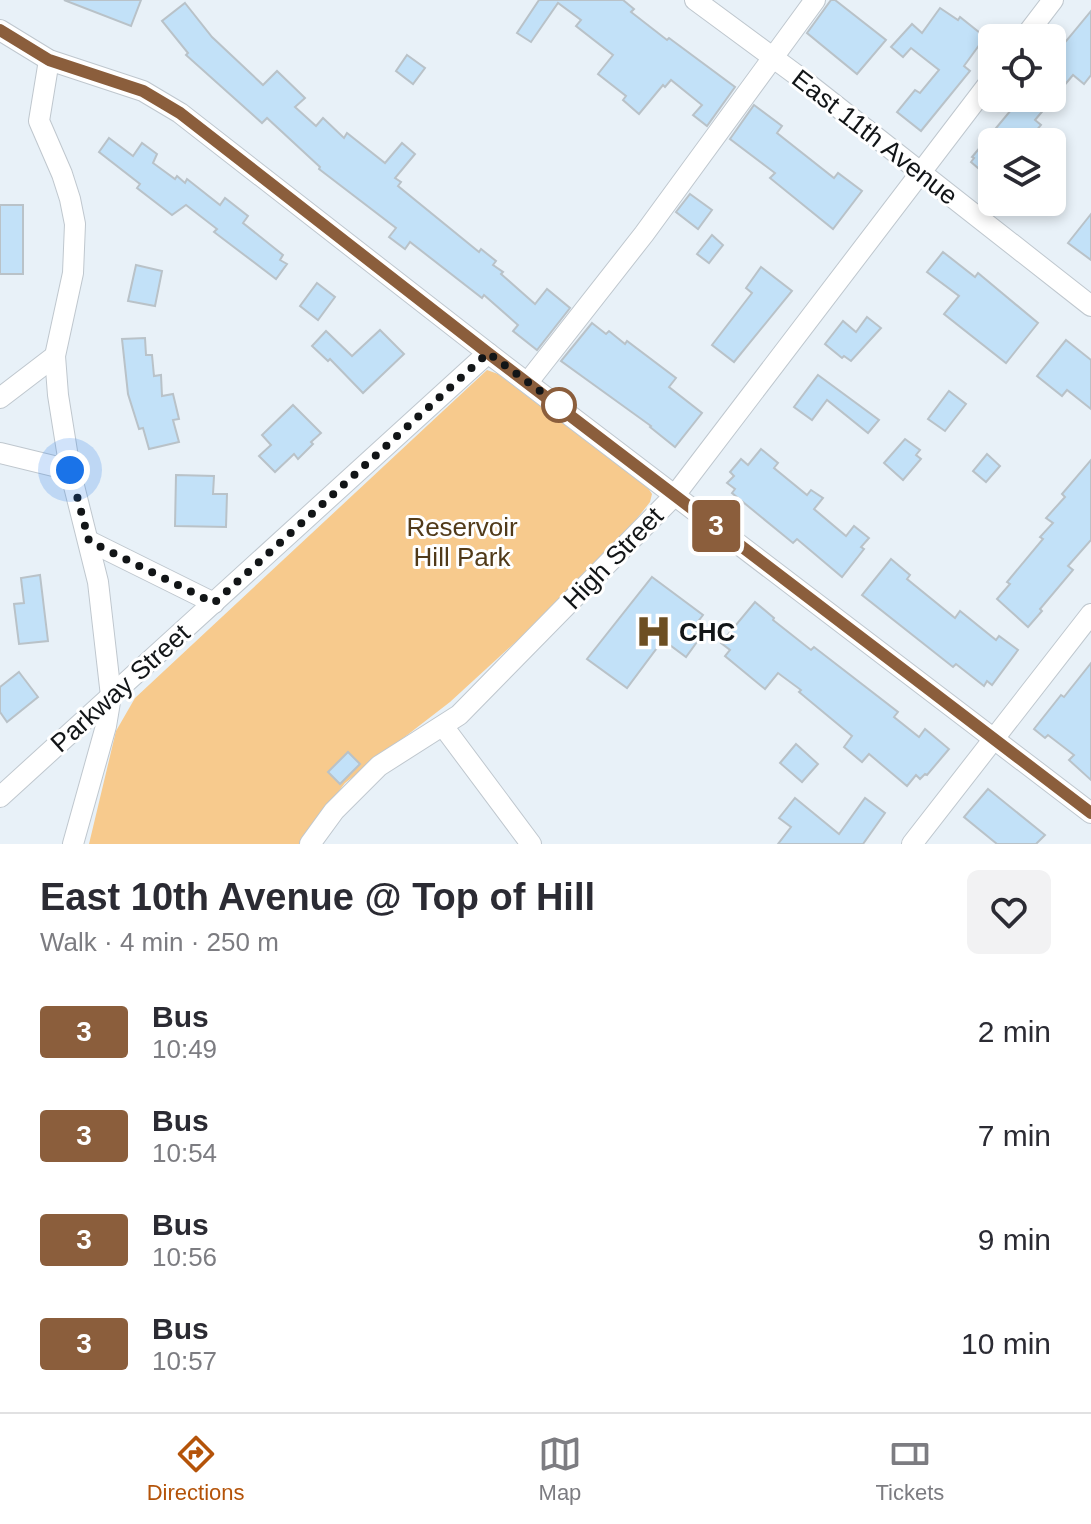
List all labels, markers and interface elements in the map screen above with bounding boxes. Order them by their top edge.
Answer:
map controls [978,24,1066,216]
button: locate [978,24,1066,112]
street label: East 11th Avenue [786,63,964,211]
button: layers [978,128,1066,216]
unlabelled marker [542,388,576,422]
your location [50,450,90,490]
street label: High Street [557,500,669,615]
line badge: 3 [690,500,742,552]
text: 3 [708,510,724,541]
park label: Reservoir Hill Park [406,512,518,572]
hospital icon: CHC [634,613,672,651]
street label: Parkway Street [44,617,196,758]
place label: CHC [679,617,736,647]
button: heart [967,870,1051,954]
text: East 10th Avenue @ Top of Hill [40,876,595,918]
text: Walk · 4 min · 250 m [40,927,279,957]
text: Bus [152,1000,209,1033]
text: 2 min [978,1015,1051,1048]
text: 3 [76,1016,92,1047]
text: 10:49 [152,1034,217,1064]
text: Bus [152,1104,209,1137]
text: 7 min [978,1119,1051,1152]
text: 3 [76,1120,92,1151]
text: 10:54 [152,1138,217,1168]
text: Bus [152,1208,209,1241]
text: 9 min [978,1223,1051,1256]
text: 3 [76,1224,92,1255]
text: 10:56 [152,1242,217,1272]
text: Bus [152,1312,209,1345]
text: 10 min [961,1327,1051,1360]
text: 3 [76,1328,92,1359]
text: 10:57 [152,1346,217,1376]
tab: Directions [147,1432,245,1506]
tab: Map [538,1432,582,1506]
tab: Tickets [875,1432,944,1506]

